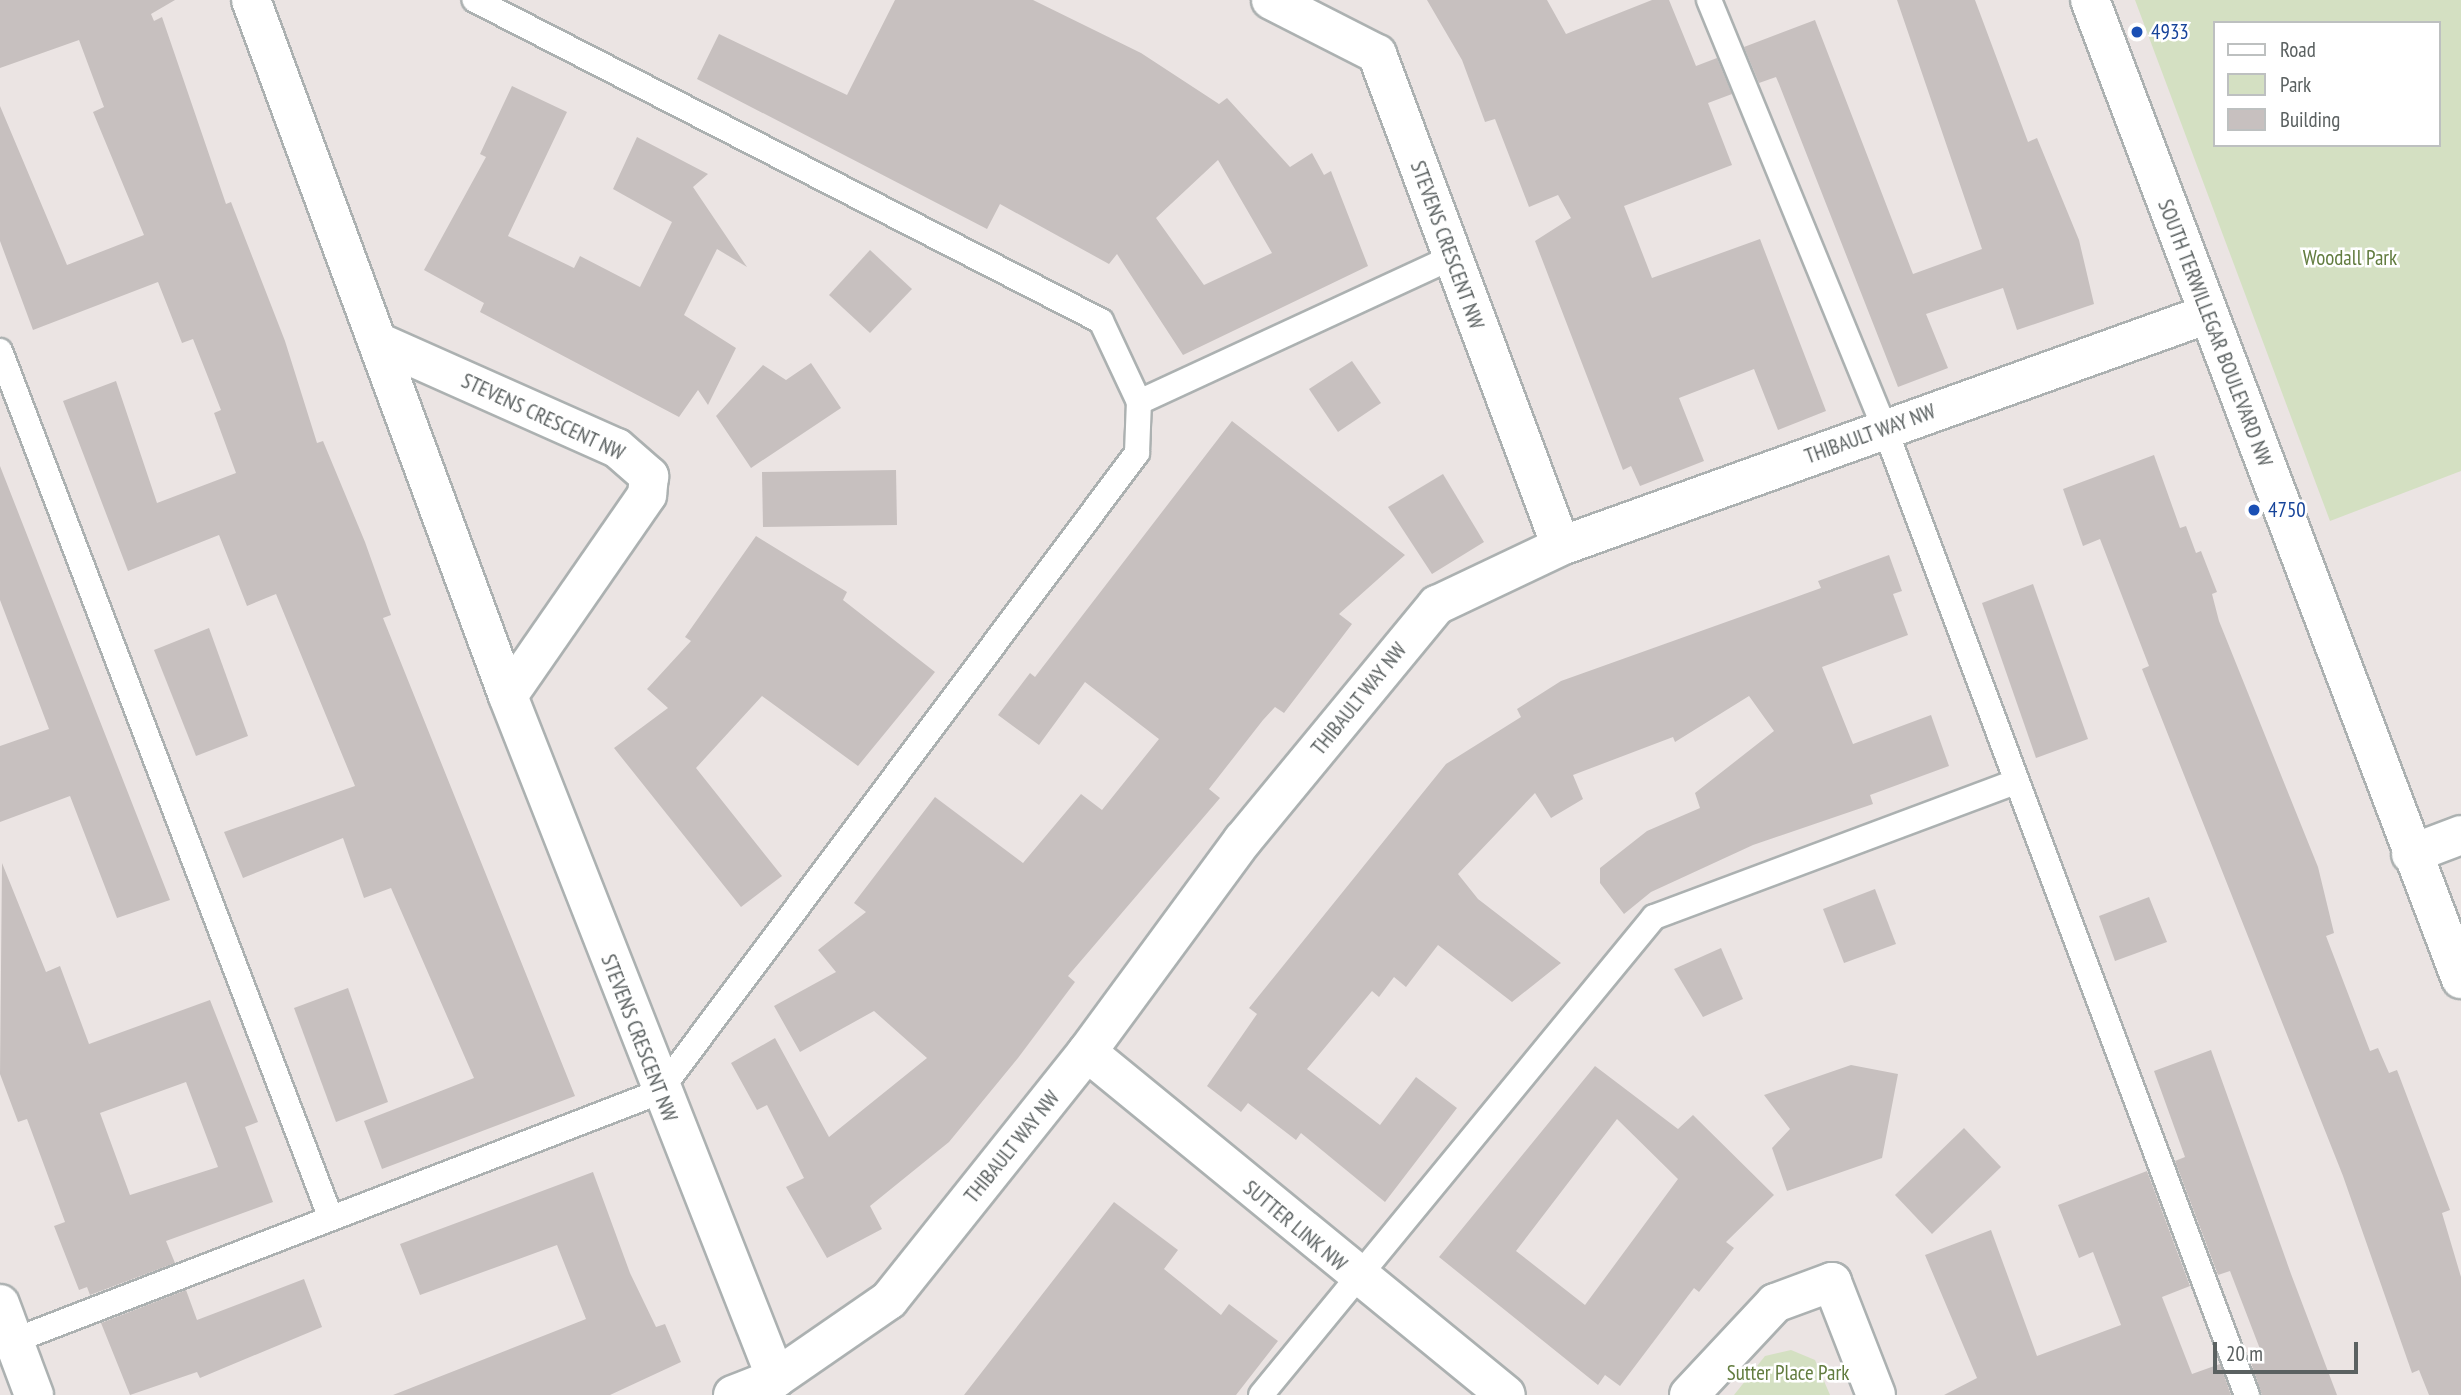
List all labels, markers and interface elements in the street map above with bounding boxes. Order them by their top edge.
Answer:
place label: 4933 [2151,19,2189,45]
legend [2212,21,2440,147]
marker: 4933 [2129,24,2145,40]
text: Road [2280,36,2316,63]
text: Park [2280,71,2311,98]
text: Building [2280,106,2340,133]
street label: STEVENS CRESCENT NW [1405,157,1489,333]
street label: SOUTH TERWILLEGAR BOULEVARD NW [2152,196,2278,470]
park label: Woodall Park [2303,245,2397,271]
street label: STEVENS CRESCENT NW [457,368,629,466]
street label: THIBAULT WAY NW [1801,398,1939,470]
place label: 4750 [2268,497,2306,523]
marker: 4750 [2246,502,2262,518]
street label: THIBAULT WAY NW [1306,637,1412,761]
street label: STEVENS CRESCENT NW [595,951,683,1125]
street label: THIBAULT WAY NW [959,1085,1065,1209]
street label: SUTTER LINK NW [1238,1175,1352,1277]
scale bar [2216,1328,2361,1372]
text: 20 m [2226,1340,2263,1367]
park label: Sutter Place Park [1727,1360,1849,1386]

